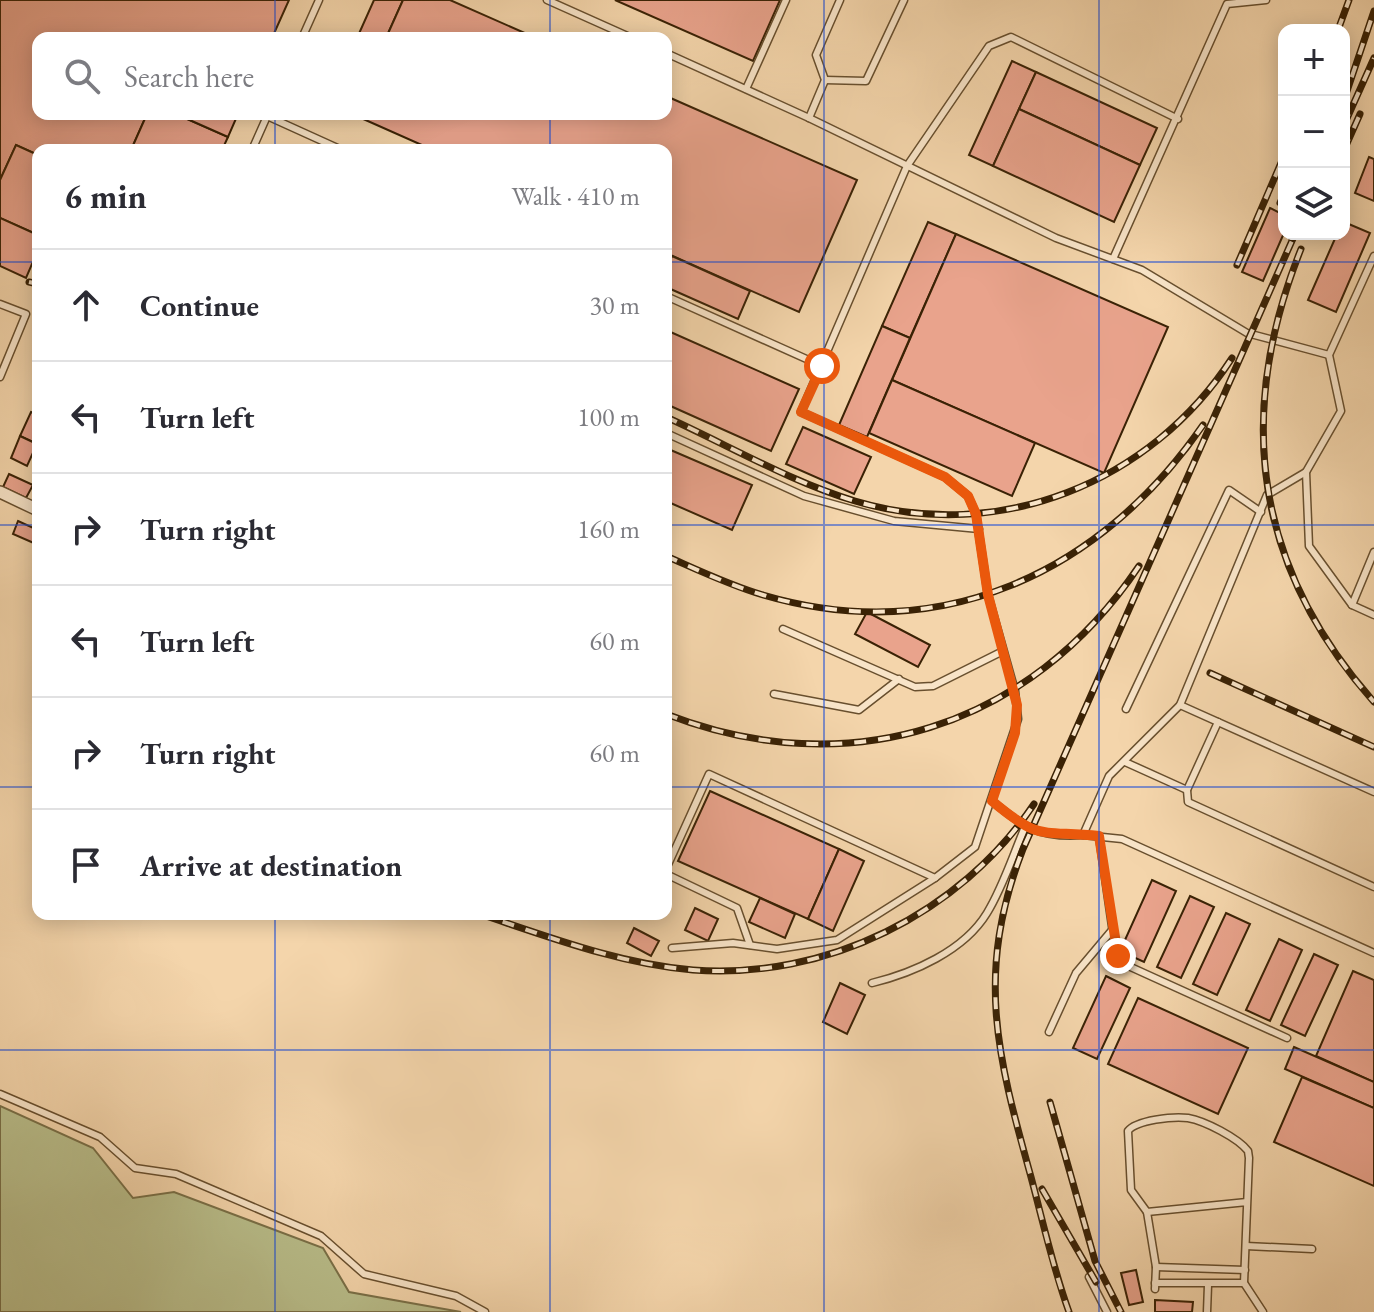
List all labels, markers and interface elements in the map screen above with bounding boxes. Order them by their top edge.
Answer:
map controls [1278,24,1350,240]
button: + [1278,24,1350,96]
search box [32,32,672,120]
icon: search [60,54,104,98]
text: Search here [124,57,254,96]
button: − [1278,96,1350,168]
button: layers [1278,168,1350,240]
text: 6 min [64,174,147,218]
text: Walk · 410 m [512,179,640,213]
icon: ahead [64,283,108,327]
text: Continue [140,286,259,325]
text: 30 m [590,288,640,322]
route start [804,348,840,384]
icon: left [64,395,108,439]
text: Turn left [140,398,254,437]
text: 100 m [577,400,640,434]
icon: right [64,507,108,551]
text: Turn right [140,510,276,549]
text: 160 m [577,512,640,546]
icon: left [64,619,108,663]
text: Turn left [140,622,254,661]
text: 60 m [590,624,640,658]
icon: right [64,731,108,775]
text: Turn right [140,734,276,773]
text: 60 m [590,736,640,770]
icon: arrive [64,843,108,887]
text: Arrive at destination [140,846,402,885]
route end [1100,938,1136,974]

